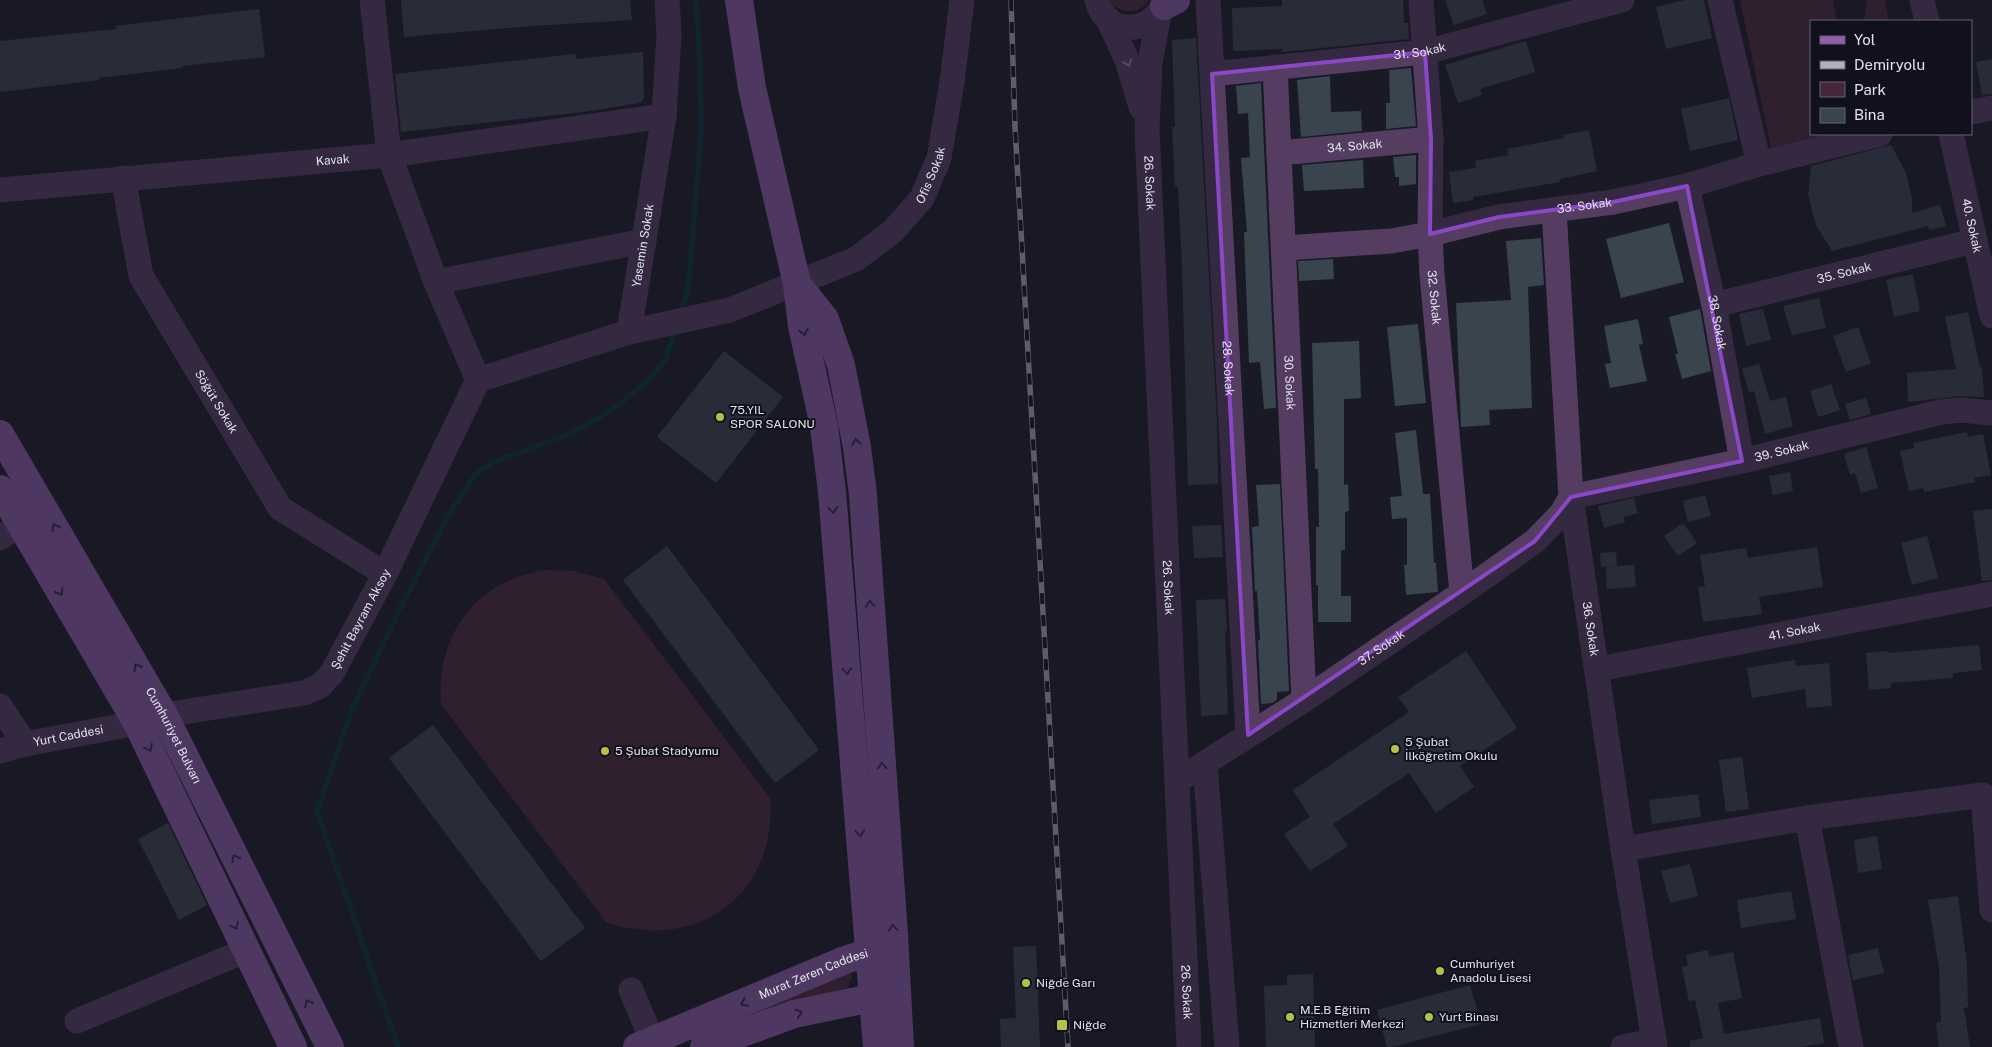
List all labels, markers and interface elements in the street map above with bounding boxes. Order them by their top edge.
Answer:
legend [1810,20,1972,135]
text: Yol [1854,31,1875,48]
street label: 31. Sokak [1393,40,1448,62]
text: Demiryolu [1854,56,1925,73]
one-way arrow [1122,58,1132,67]
text: Park [1854,81,1886,98]
text: Bina [1854,106,1885,123]
street label: 34. Sokak [1326,136,1383,156]
street label: Ofis Sokak [913,146,948,207]
street label: Kavak [315,152,350,169]
street label: 26. Sokak [1141,155,1158,211]
street label: 33. Sokak [1556,195,1613,216]
street label: 40. Sokak [1959,197,1985,254]
street label: Yasemin Sokak [629,203,657,288]
street label: 35. Sokak [1815,259,1873,286]
street label: 32. Sokak [1425,270,1444,326]
street label: 38. Sokak [1705,294,1729,352]
one-way arrow [798,328,808,337]
street label: 28. Sokak [1220,340,1237,397]
street label: 30. Sokak [1281,355,1298,411]
street label: Söğüt Sokak [192,367,241,436]
place label: 75.YIL SPOR SALONU [730,403,815,431]
marker: 75.YIL SPOR SALONU [714,411,726,423]
one-way arrow [852,438,862,447]
street label: 39. Sokak [1753,438,1811,465]
one-way arrow [827,506,838,514]
one-way arrow [51,523,61,532]
street label: 26. Sokak [1160,560,1176,616]
street label: Şehit Bayram Aksoy [328,566,394,672]
one-way arrow [54,586,64,595]
one-way arrow [865,600,876,608]
street label: 36. Sokak [1580,601,1602,658]
street label: 41. Sokak [1767,620,1822,643]
street label: 37. Sokak [1355,627,1408,668]
one-way arrow [133,664,143,673]
one-way arrow [841,668,852,676]
street label: Cumhuriyet Bulvarı [143,685,204,786]
street label: Yurt Caddesi [32,722,104,749]
place label: 5 Şubat İlköğretim Okulu [1405,735,1498,763]
one-way arrow [143,743,153,752]
marker: 5 Şubat İlköğretim Okulu [1389,743,1401,755]
place label: 5 Şubat Stadyumu [615,744,719,758]
marker: 5 Şubat Stadyumu [599,745,611,757]
one-way arrow [877,762,888,770]
one-way arrow [854,830,865,838]
one-way arrow [231,854,241,863]
one-way arrow [229,921,239,930]
one-way arrow [888,924,899,932]
street label: Murat Zeren Caddesi [757,946,870,1002]
place label: Cumhuriyet Anadolu Lisesi [1450,957,1531,985]
street label: 26. Sokak [1178,964,1195,1020]
marker: Cumhuriyet Anadolu Lisesi [1434,965,1446,977]
place label: Niğde Garı [1036,976,1095,990]
marker: Niğde Garı [1020,977,1032,989]
one-way arrow [740,996,749,1007]
one-way arrow [304,1000,314,1009]
place label: M.E.B Eğitim Hizmetleri Merkezi [1300,1003,1404,1031]
one-way arrow [795,1008,803,1018]
place label: Yurt Binası [1439,1010,1498,1024]
marker: M.E.B Eğitim Hizmetleri Merkezi [1284,1011,1296,1023]
marker: Yurt Binası [1423,1011,1435,1023]
marker: Niğde [1055,1018,1069,1032]
place label: Niğde [1073,1018,1106,1032]

